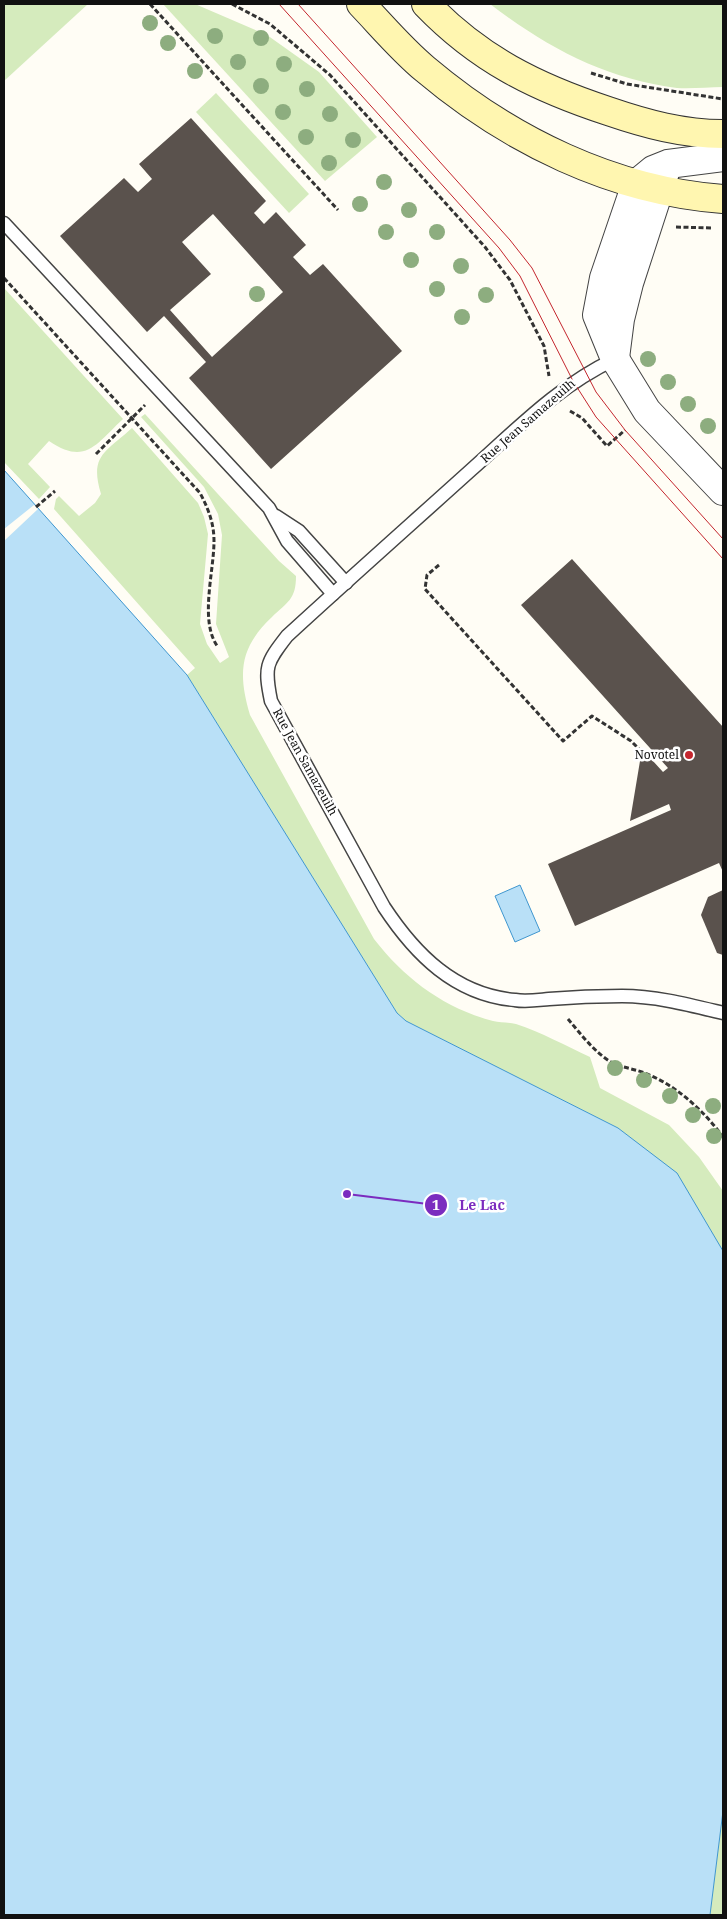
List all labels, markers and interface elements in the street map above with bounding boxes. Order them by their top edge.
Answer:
street label: Rue Jean Samazeuilh [477,375,579,466]
street label: Rue Jean Samazeuilh [269,705,342,819]
place label: Novotel [635,746,679,763]
marker: Novotel [683,749,695,761]
callout: Le Lac [424,1190,514,1219]
text: 1 [432,1194,440,1214]
text: Le Lac [459,1195,505,1214]

